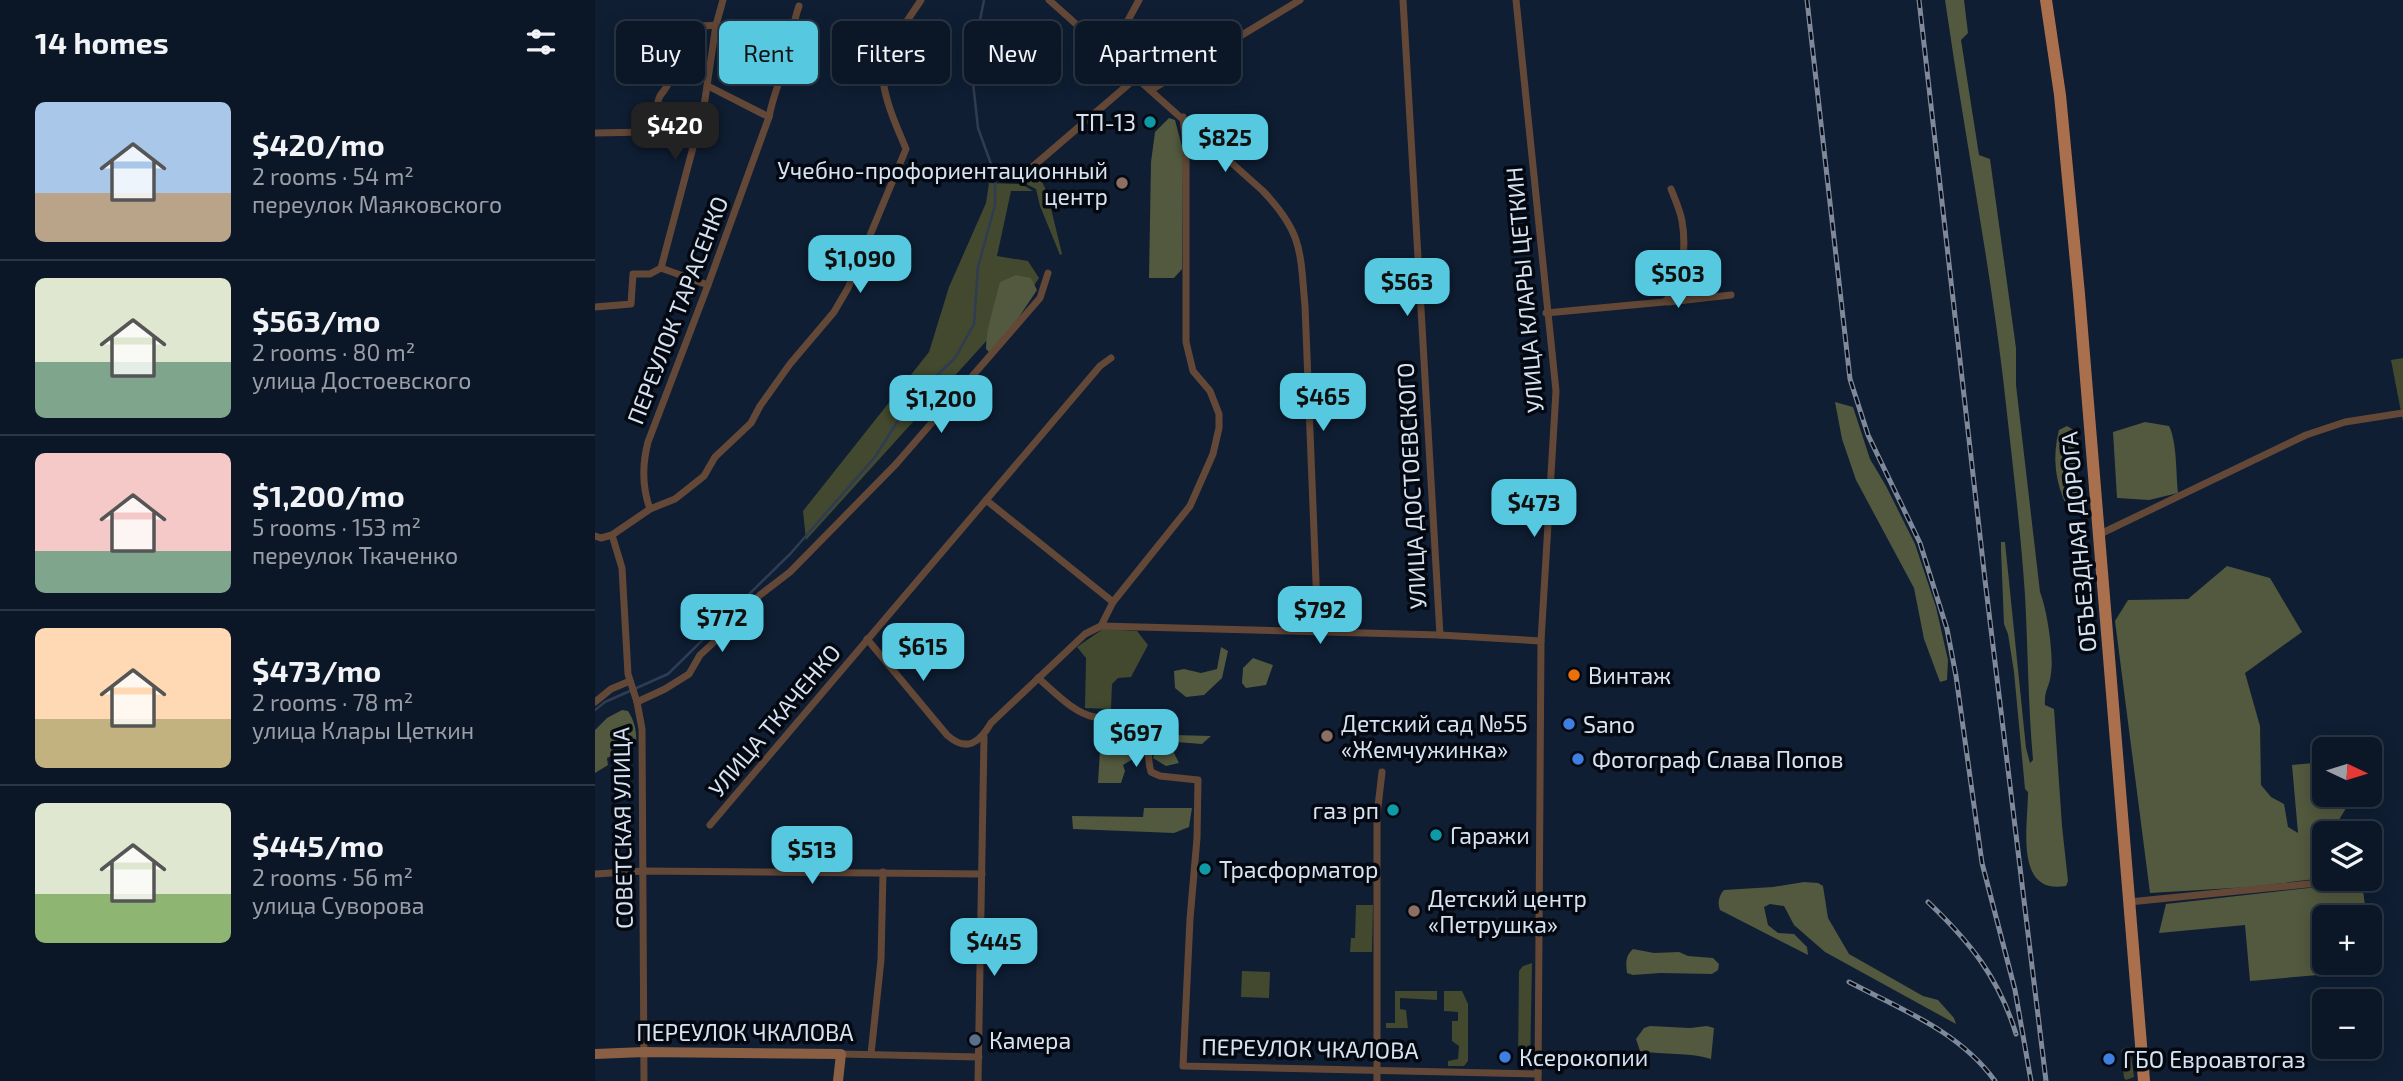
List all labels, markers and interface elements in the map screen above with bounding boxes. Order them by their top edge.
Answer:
chip: Buy [616,21,705,84]
chip: Rent [719,21,818,84]
chip: Filters [832,21,950,84]
chip: New [964,21,1061,84]
chip: Apartment [1075,21,1241,84]
icon: filters [522,23,560,61]
text: 14 homes [35,24,169,60]
pin: $420 [634,102,716,162]
place label: ТП-13 [1076,108,1136,136]
text: $420 [647,111,703,139]
marker: ТП-13 [1142,114,1158,130]
pin: $825 [1184,114,1266,174]
text: $825 [1198,123,1252,151]
text: $420/mo [252,126,385,162]
icon: home [91,130,175,214]
place label: Учебно-профориентационный центр [777,156,1108,210]
text: 2 rooms · 54 m² [252,162,414,190]
street label: УЛИЦА КЛАРЫ ЦЕТКИН [1499,166,1549,414]
marker: Учебно-профориентационный центр [1114,175,1130,191]
text: переулок Маяковского [252,190,502,218]
street label: ПЕРЕУЛОК ТАРАСЕНКО [621,192,733,428]
pin: $1,090 [803,236,917,295]
text: $1,090 [824,244,896,272]
pin: $503 [1637,250,1719,310]
pin: $563 [1366,258,1448,318]
text: $503 [1651,259,1705,287]
text: $563 [1381,267,1433,295]
text: $563/mo [252,302,380,338]
icon: home [91,306,175,390]
text: 2 rooms · 80 m² [252,338,415,366]
street label: УЛИЦА ДОСТОЕВСКОГО [1391,362,1431,610]
text: улица Достоевского [252,366,471,394]
pin: $465 [1282,374,1364,433]
pin: $1,200 [884,376,998,435]
text: $465 [1296,382,1350,410]
text: $1,200 [905,384,977,412]
street label: ОБЪЕЗДНАЯ ДОРОГА [2054,430,2102,653]
text: $1,200/mo [252,477,405,513]
pin: $473 [1493,480,1575,539]
icon: home [91,481,175,565]
text: $473 [1507,488,1561,516]
text: 5 rooms · 153 m² [252,513,421,541]
text: переулок Ткаченко [252,541,458,569]
pin: $792 [1279,586,1361,646]
pin: $772 [681,594,763,654]
text: $792 [1294,595,1346,623]
text: $772 [697,603,748,631]
pin: $615 [882,624,964,683]
text: $615 [898,632,948,660]
street label: УЛИЦА ТКАЧЕНКО [702,638,846,802]
text: $473/mo [252,652,381,688]
icon: home [91,656,175,740]
place label: Винтаж [1588,661,1671,689]
marker: Винтаж [1566,667,1582,683]
text: 2 rooms · 78 m² [252,688,413,716]
place label: Детский сад №55 «Жемчужинка» [1341,709,1528,764]
pin: $697 [1095,710,1177,769]
place label: Sano [1583,710,1635,738]
text: улица Клары Цеткин [252,716,474,744]
marker: Sano [1561,716,1577,732]
text: $697 [1110,718,1162,746]
street label: СОВЕТСКАЯ УЛИЦА [606,726,638,929]
marker: Детский сад №55 «Жемчужинка» [1319,728,1335,744]
north arrow [2312,737,2382,807]
map controls [2312,737,2382,1059]
place label: Фотограф Слава Попов [1592,745,1843,773]
marker: Фотограф Слава Попов [1570,751,1586,767]
place label: газ рп [1313,796,1379,824]
marker: газ рп [1385,802,1401,818]
place label: Гаражи [1450,821,1530,849]
button: layers [2312,821,2382,891]
pin: $513 [771,826,853,886]
text: $445/mo [252,827,384,863]
marker: Гаражи [1428,827,1444,843]
icon: home [91,831,175,915]
text: $513 [787,835,837,863]
place label: Трасформатор [1219,855,1378,883]
marker: Трасформатор [1197,861,1213,877]
text: 2 rooms · 56 m² [252,863,413,891]
place label: Детский центр «Петрушка» [1428,884,1587,939]
text: улица Суворова [252,891,424,919]
marker: Детский центр «Петрушка» [1406,903,1422,919]
button: + [2312,905,2382,975]
pin: $445 [953,918,1035,978]
text: $445 [966,927,1022,955]
button: − [2312,989,2382,1059]
street label: ПЕРЕУЛОК ЧКАЛОВА [636,1018,854,1046]
place label: Камера [989,1026,1071,1054]
marker: Камера [967,1032,983,1048]
street label: ПЕРЕУЛОК ЧКАЛОВА [1201,1032,1420,1064]
place label: Ксерокопии [1519,1043,1648,1071]
place label: ГБО Евроавтогаз [2123,1045,2306,1073]
marker: Ксерокопии [1497,1049,1513,1065]
marker: ГБО Евроавтогаз [2101,1051,2117,1067]

